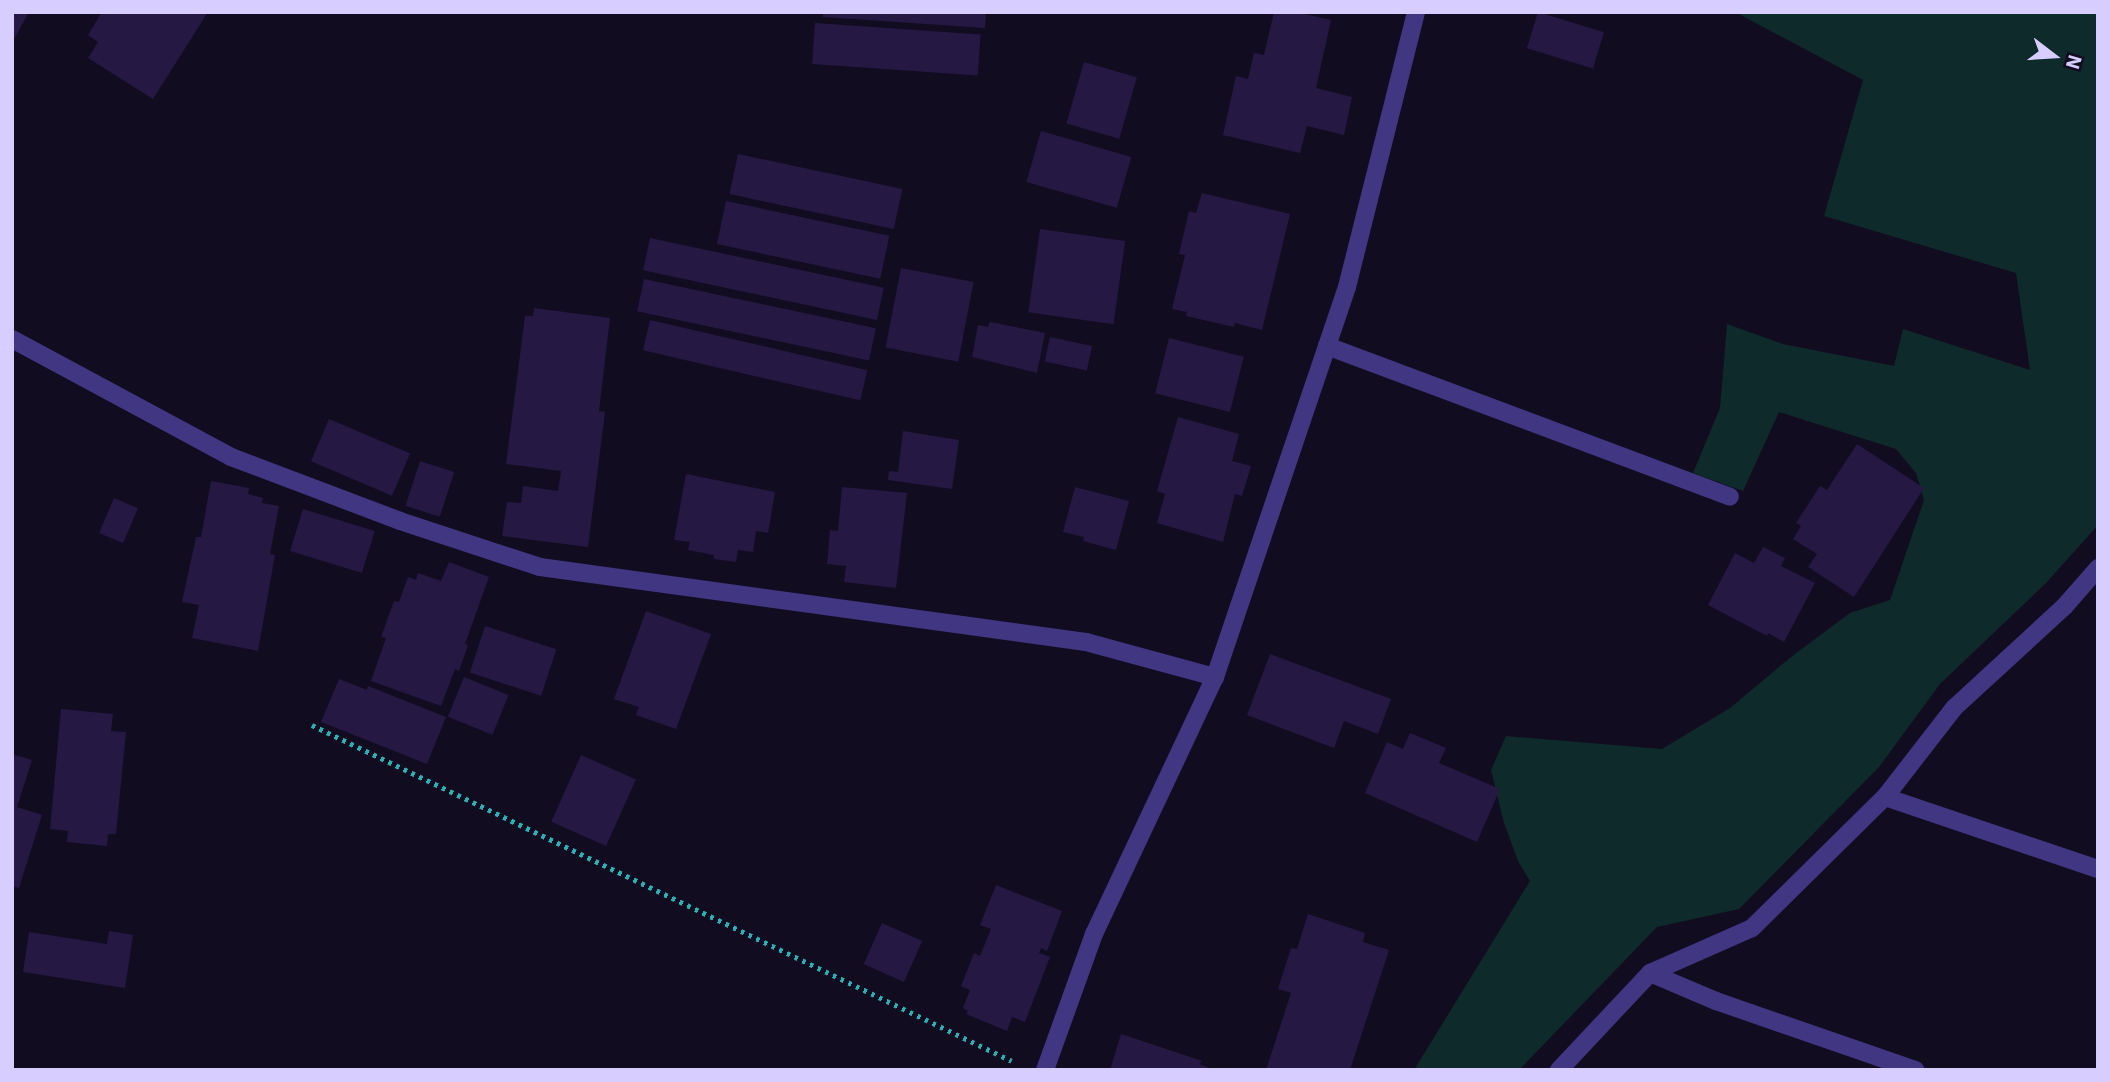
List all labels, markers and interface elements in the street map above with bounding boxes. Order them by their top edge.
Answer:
north arrow [2019,21,2089,91]
text: N [2061,52,2088,72]

